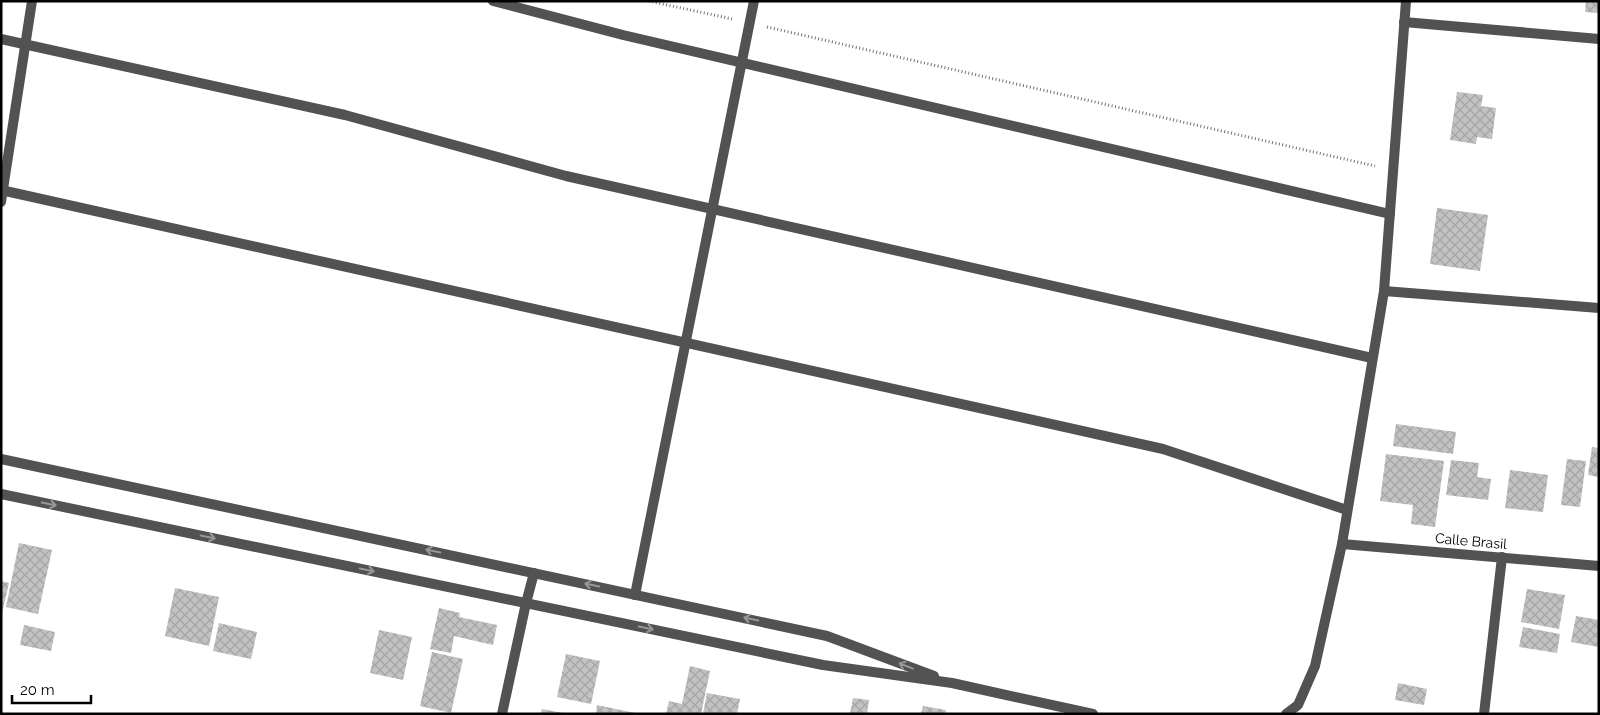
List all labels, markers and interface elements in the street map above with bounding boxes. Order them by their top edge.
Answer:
one-way arrow [41,499,57,509]
street label: Calle Brasil [1434,530,1508,552]
one-way arrow [200,532,216,542]
one-way arrow [425,546,441,555]
one-way arrow [359,566,375,575]
one-way arrow [584,580,600,590]
one-way arrow [743,614,759,624]
one-way arrow [638,624,654,633]
one-way arrow [899,661,914,670]
scale bar [12,672,91,704]
text: 20 m [20,681,55,699]

